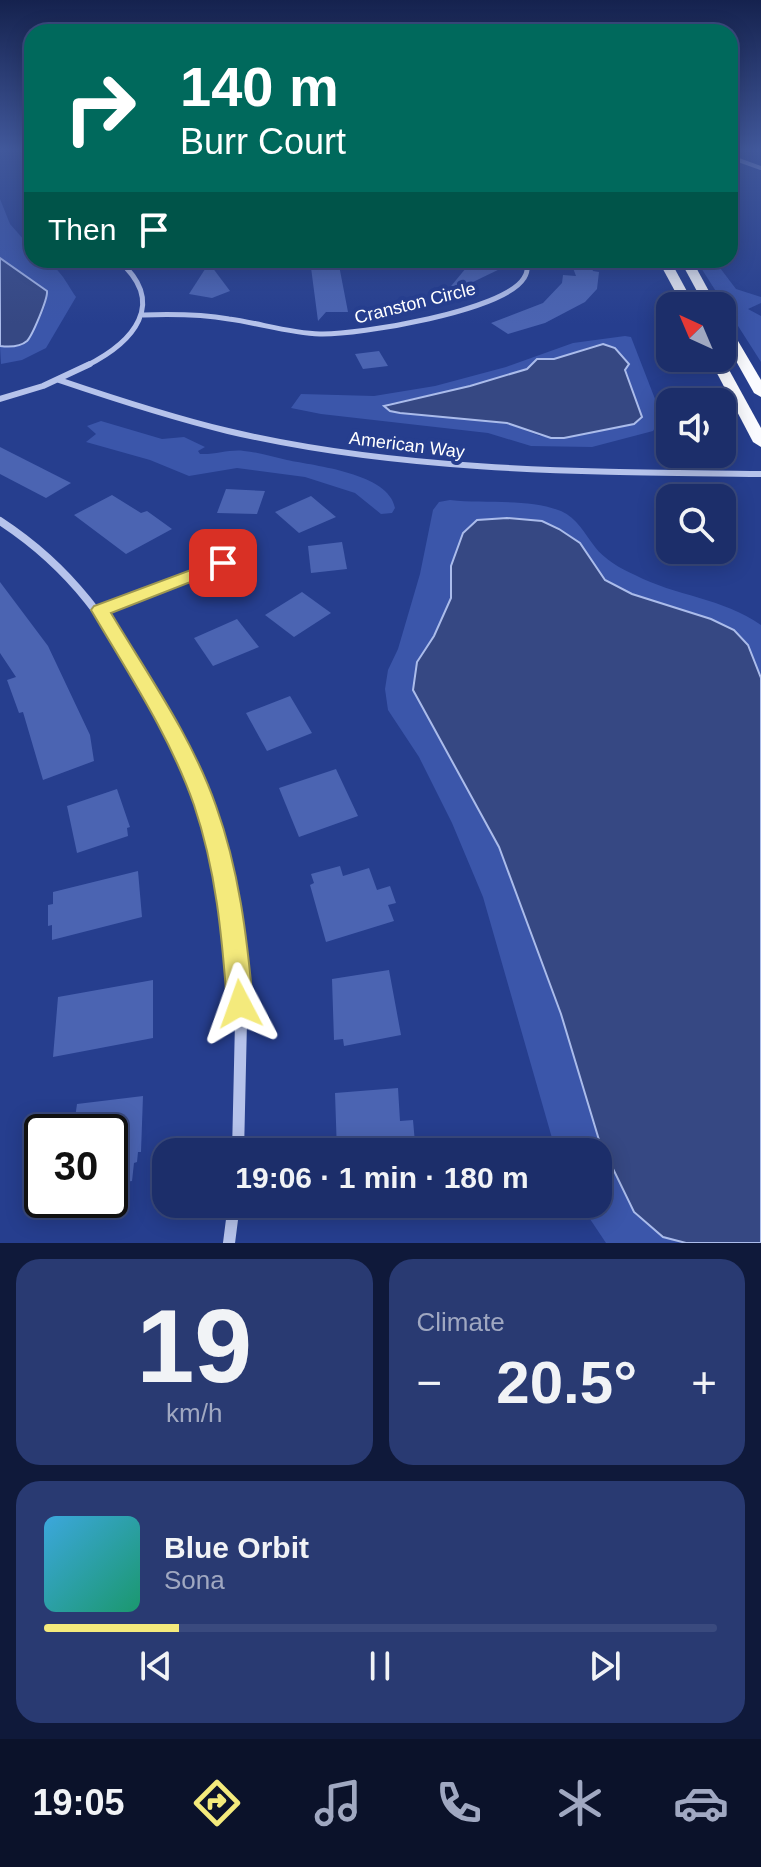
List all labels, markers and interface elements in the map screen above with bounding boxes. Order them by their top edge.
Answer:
text: 140 m [180,55,339,118]
icon: right [48,56,152,160]
text: Burr Court [180,121,346,162]
icon: arrive [132,208,176,252]
text: Then [48,213,116,246]
street label: Cranston Circle [352,278,478,328]
north arrow [656,292,736,372]
map controls [656,292,736,564]
button: sound [656,388,736,468]
street label: American Way [348,428,466,462]
button: search [656,484,736,564]
pin [189,529,257,597]
icon: arrive [201,541,245,585]
position arrow [198,962,282,1046]
speed limit sign: 30 [24,1114,128,1218]
text: 19:06 · 1 min · 180 m [235,1161,529,1194]
text: 19 [136,1288,252,1404]
text: Climate [417,1307,505,1337]
text: 20.5° [496,1349,637,1416]
text: − [417,1358,442,1407]
text: + [691,1358,717,1407]
text: km/h [166,1398,222,1428]
text: Blue Orbit [164,1531,309,1564]
text: Sona [164,1565,225,1595]
icon: previous [134,1644,178,1688]
icon: pause [358,1644,402,1688]
icon: next [583,1644,627,1688]
icon: directions [189,1775,245,1831]
icon: music [310,1775,366,1831]
icon: phone [431,1775,487,1831]
icon: climate [552,1775,608,1831]
icon: car [673,1775,729,1831]
text: 19:05 [32,1782,124,1823]

